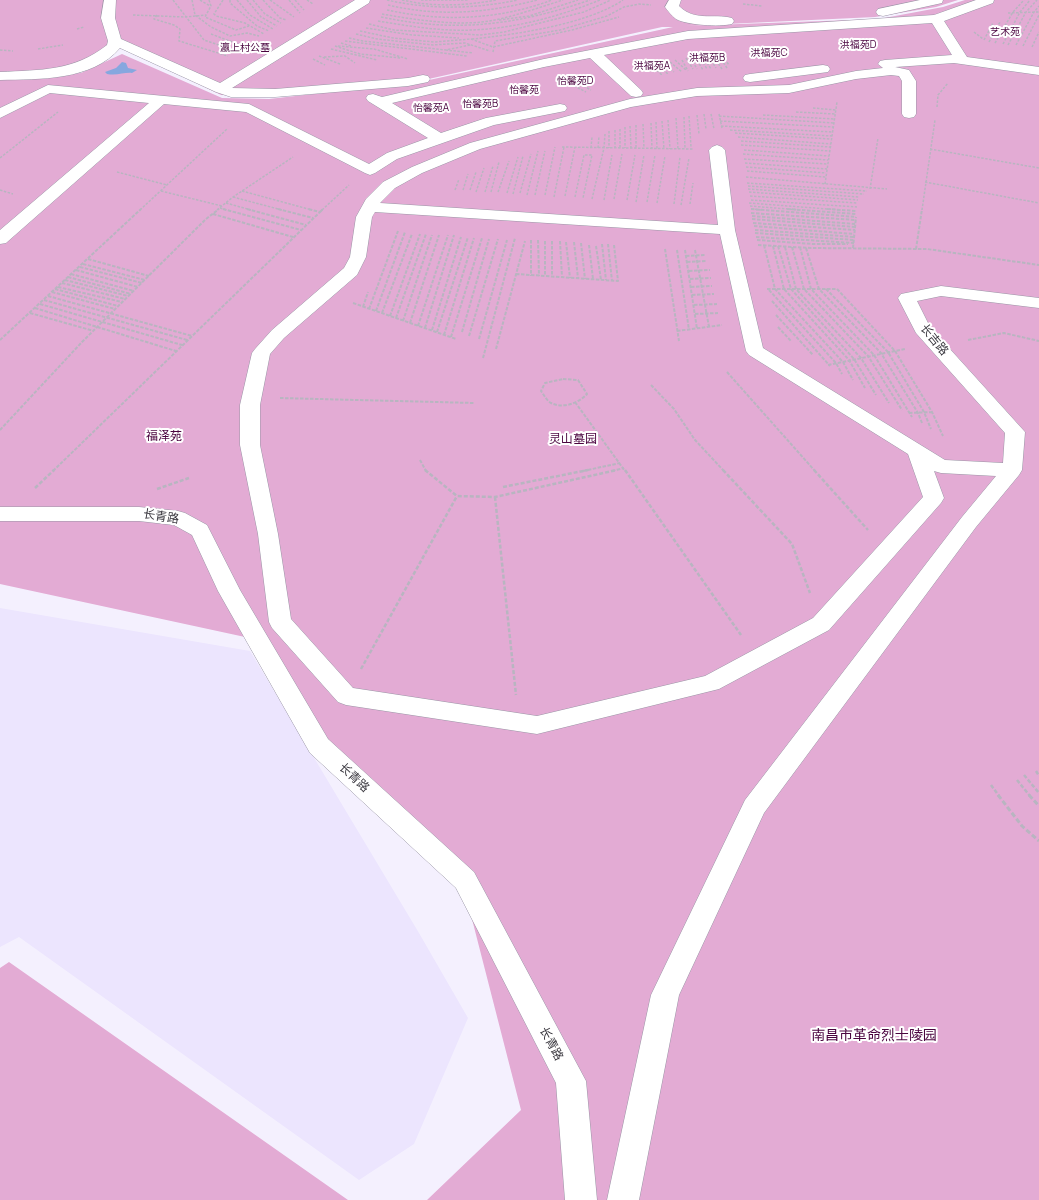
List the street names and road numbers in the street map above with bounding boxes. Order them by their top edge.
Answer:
street label: 长吉路 [917,321,951,359]
street label: 长青路 [142,507,180,527]
street label: 长青路 [336,760,372,796]
street label: 长青路 [536,1025,566,1063]

